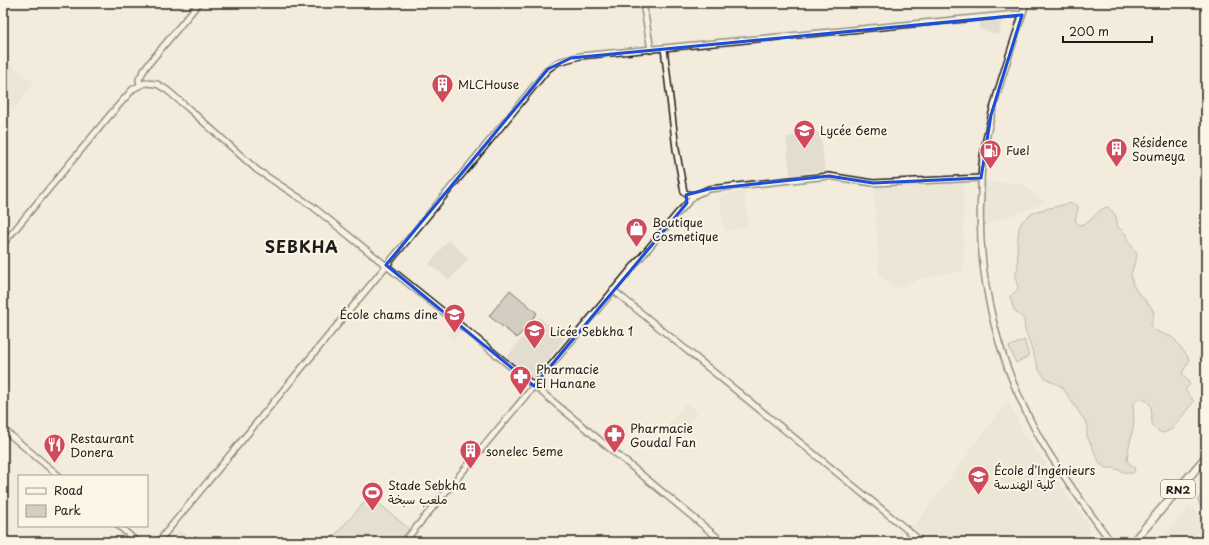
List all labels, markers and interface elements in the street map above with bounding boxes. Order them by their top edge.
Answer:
scale bar [1063,18,1152,44]
text: 200 m [1069,22,1109,40]
building icon: MLCHouse [430,71,456,104]
place label: MLCHouse [458,75,520,93]
school or university icon: Lycée 6eme [792,117,818,150]
place label: Lycée 6eme [820,121,888,139]
place label: Résidence Soumeya [1132,133,1188,165]
building icon: Résidence Soumeya [1103,136,1129,169]
fuel station icon: Fuel [977,137,1003,170]
place label: Fuel [1006,141,1030,159]
place label: Boutique Cosmetique [652,213,719,245]
shop icon: Boutique Cosmetique [623,216,649,249]
district label: SEBKHA [265,234,339,258]
school or university icon: École chams dine [441,301,467,334]
place label: École chams dine [340,305,438,323]
school or university icon: Licée Sebkha 1 [521,318,547,351]
place label: Licée Sebkha 1 [550,322,633,340]
place label: Pharmacie El Hanane [536,360,599,392]
pharmacy icon: Pharmacie El Hanane [508,363,534,396]
place label: Pharmacie Goudal Fan [630,419,696,451]
pharmacy icon: Pharmacie Goudal Fan [601,422,627,455]
place label: Restaurant Donera [70,429,134,461]
restaurant icon: Restaurant Donera [41,432,67,465]
building icon: sonelec 5eme [458,438,484,471]
place label: sonelec 5eme [486,442,564,460]
place label: École d'Ingénieurs كلية الهندسة [994,461,1096,493]
school or university icon: École d'Ingénieurs كلية الهندسة [965,464,991,497]
legend [18,475,148,527]
place label: Stade Sebkha ملعب سبخة [388,476,467,508]
sports icon: Stade Sebkha ملعب سبخة [359,479,385,512]
road number: RN2 [1161,480,1195,498]
text: Road [54,481,83,499]
text: Park [54,501,81,519]

